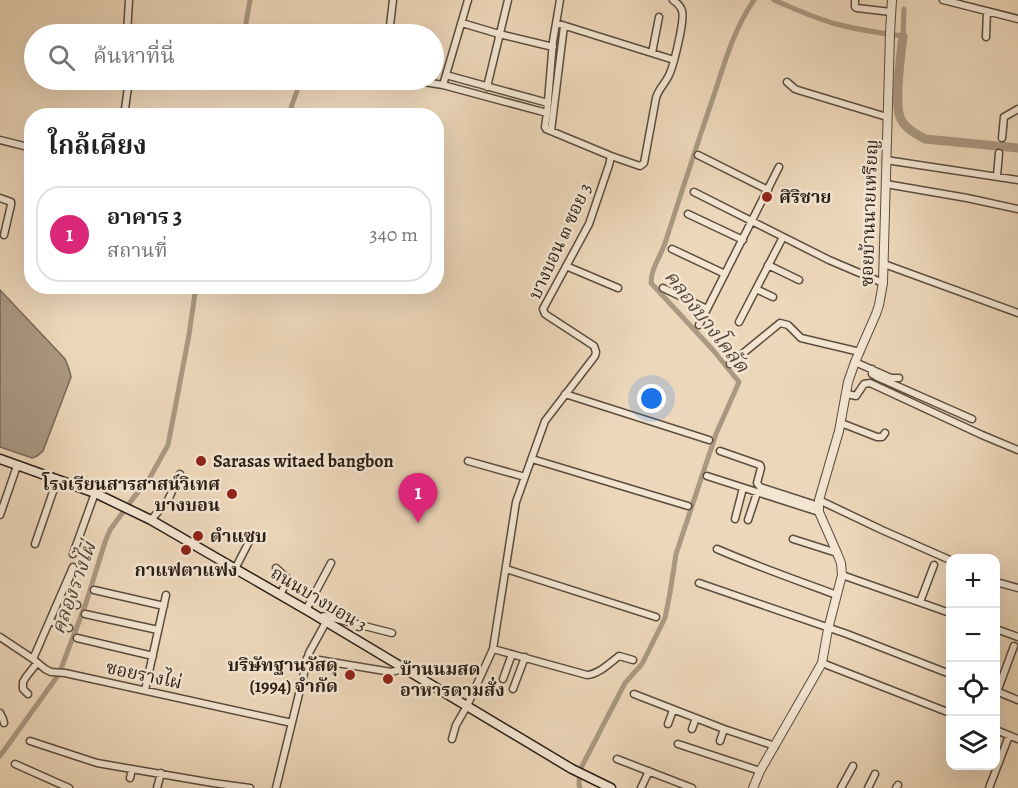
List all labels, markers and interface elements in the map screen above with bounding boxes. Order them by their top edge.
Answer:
search box [24,24,444,90]
icon: search [45,41,78,74]
text: ค้นหาที่นี่ [93,41,175,71]
text: ใกล้เคียง [48,128,147,163]
street label: ซอยบ้านนายเหรียญ [854,139,884,287]
street label: บางบอน ๓ ซอย 3 [523,179,597,303]
place label: ศิริชาย [779,185,832,209]
marker: ศิริชาย [760,190,774,204]
text: อาคาร 3 [107,202,182,232]
text: 1 [66,221,73,248]
text: 340 m [369,221,418,248]
text: สถานที่ [107,237,168,264]
water label: คลองบางโคลัด [658,264,757,379]
your location [637,384,666,413]
place label: Sarasas witaed bangbon [213,449,394,473]
marker: Sarasas witaed bangbon [194,454,208,468]
place label: โรงเรียนสารสาสน์วิเทศ บางบอน [41,472,220,517]
pin: 1 [398,474,438,523]
marker: โรงเรียนสารสาสน์วิเทศ บางบอน [225,487,239,501]
place label: ตำแซบ [210,524,267,548]
marker: ตำแซบ [191,529,205,543]
water label: คลองรางไผ่ [43,535,104,638]
marker: กาแฟตาแฟง [179,543,193,557]
map controls [946,554,1000,770]
button: + [946,554,1000,608]
place label: กาแฟตาแฟง [135,558,237,582]
street label: ถนนบางบอน 3 [266,561,372,637]
button: − [946,608,1000,662]
place label: บริษัทฐานวัสดุ (1994) จำกัด [227,653,338,698]
street label: ซอยรางไผ่ [104,655,184,695]
place label: บ้านนมสด อาหารตามสั่ง [400,657,505,702]
button: locate [946,662,1000,716]
marker: บริษัทฐานวัสดุ (1994) จำกัด [343,668,357,682]
marker: บ้านนมสด อาหารตามสั่ง [381,672,395,686]
button: layers [946,716,1000,770]

